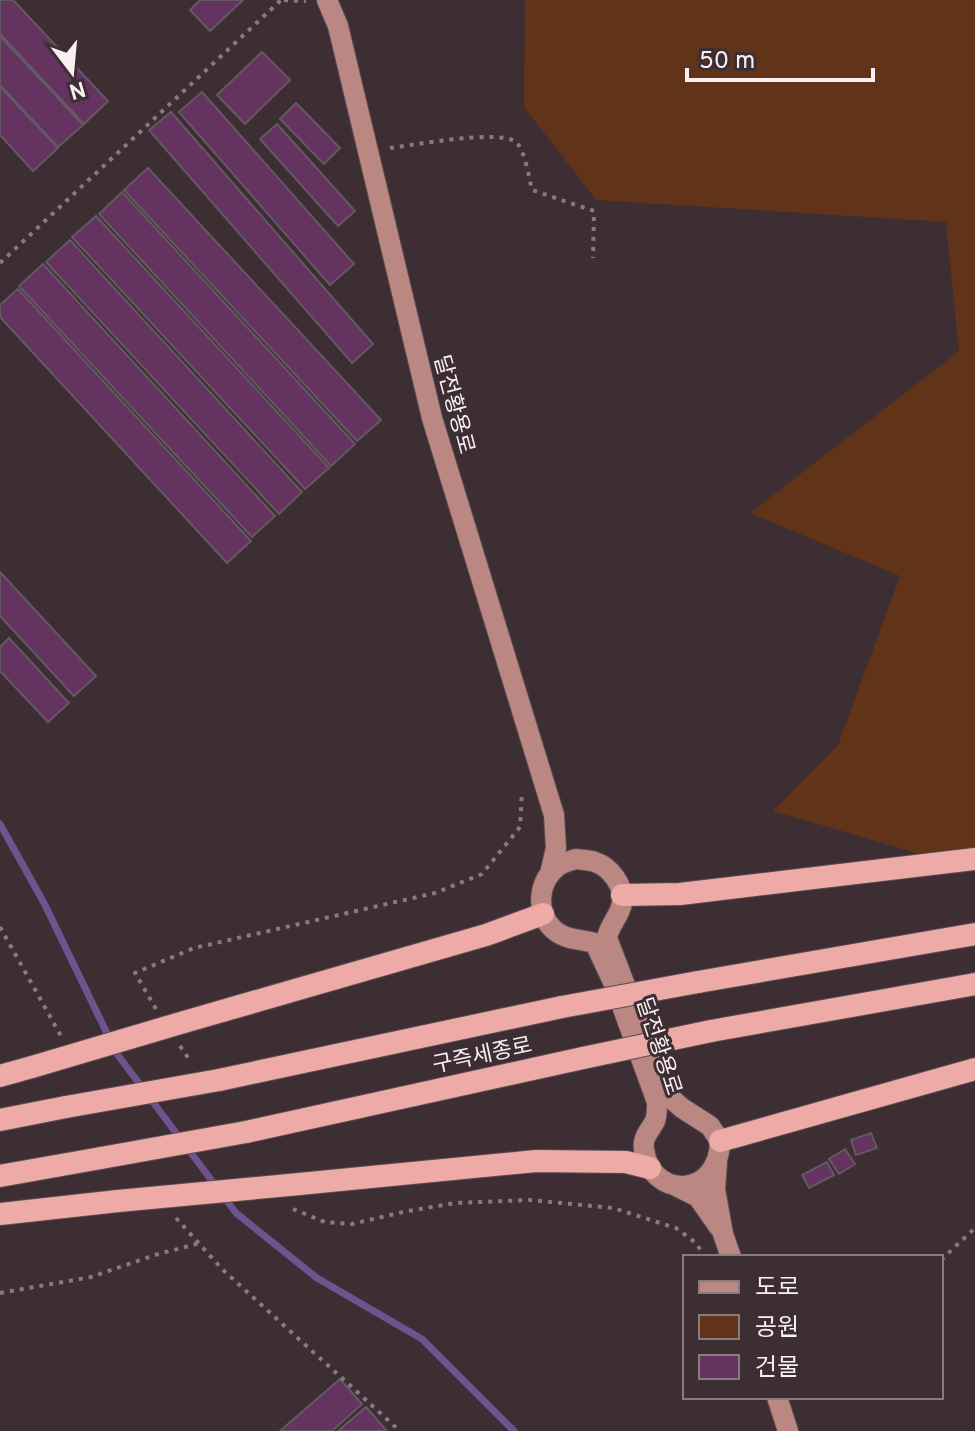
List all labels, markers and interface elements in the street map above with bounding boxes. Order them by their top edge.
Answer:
north arrow [32,32,112,112]
scale bar [687,32,873,82]
text: 50 m [699,47,755,77]
text: N [66,74,88,104]
street label: 달전황용로 [426,352,479,457]
street label: 달전황용로 [629,994,686,1099]
street label: 구즉세종로 [430,1033,535,1080]
legend [683,1255,943,1399]
text: 도로 [755,1274,799,1304]
text: 공원 [755,1314,799,1344]
text: 건물 [755,1354,799,1384]

